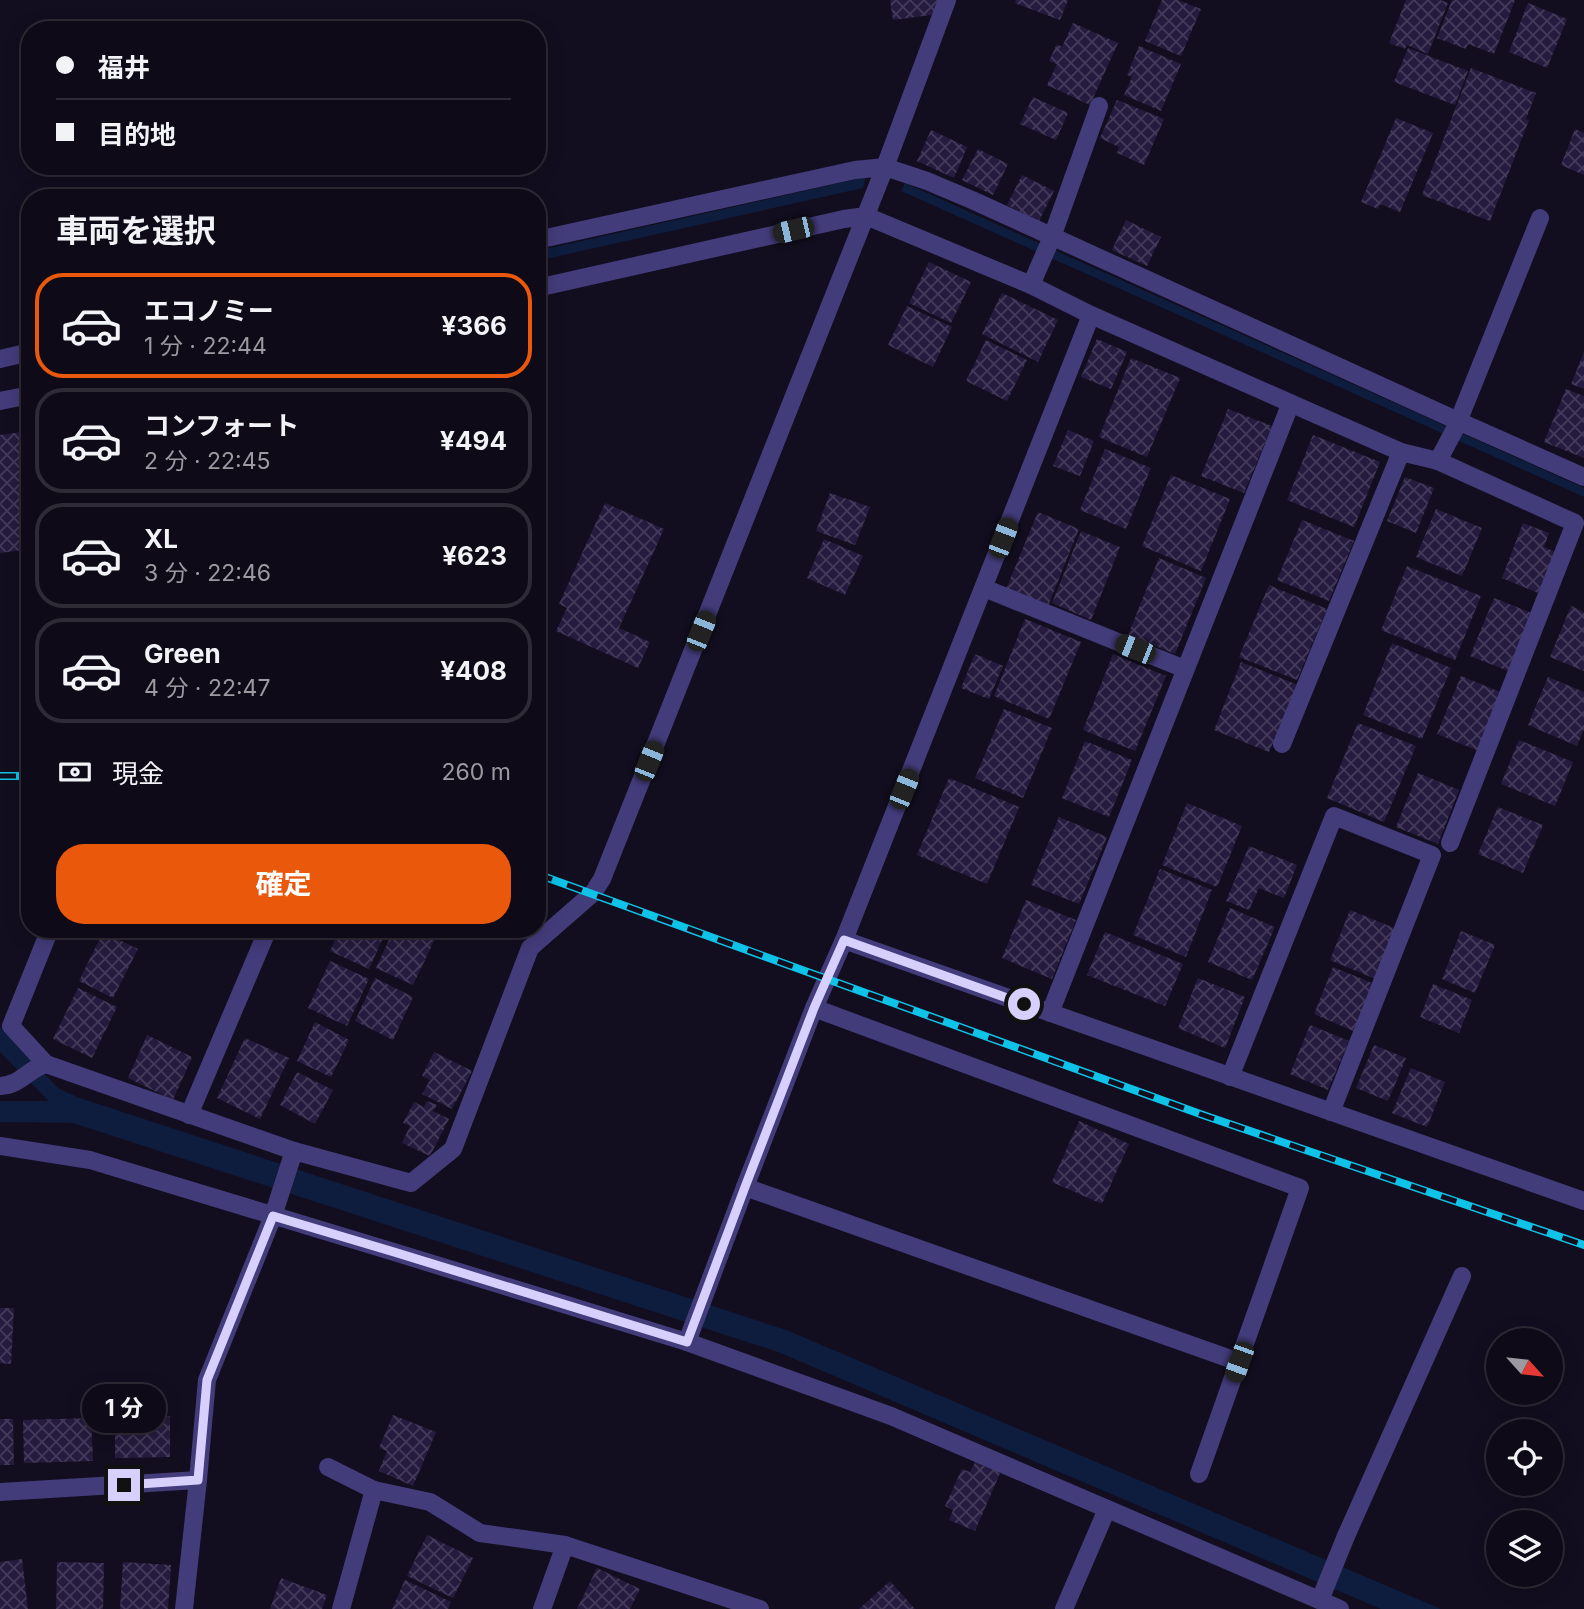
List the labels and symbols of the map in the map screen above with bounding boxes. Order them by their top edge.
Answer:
car [771,215,816,245]
car [986,515,1021,561]
car [684,608,719,654]
car [1112,631,1159,667]
car [632,738,667,784]
car [887,766,922,812]
route start [1008,988,1040,1020]
north arrow [1486,1328,1563,1405]
car [1222,1339,1257,1385]
callout: 1 分 [82,1384,166,1432]
route end [108,1469,140,1501]

